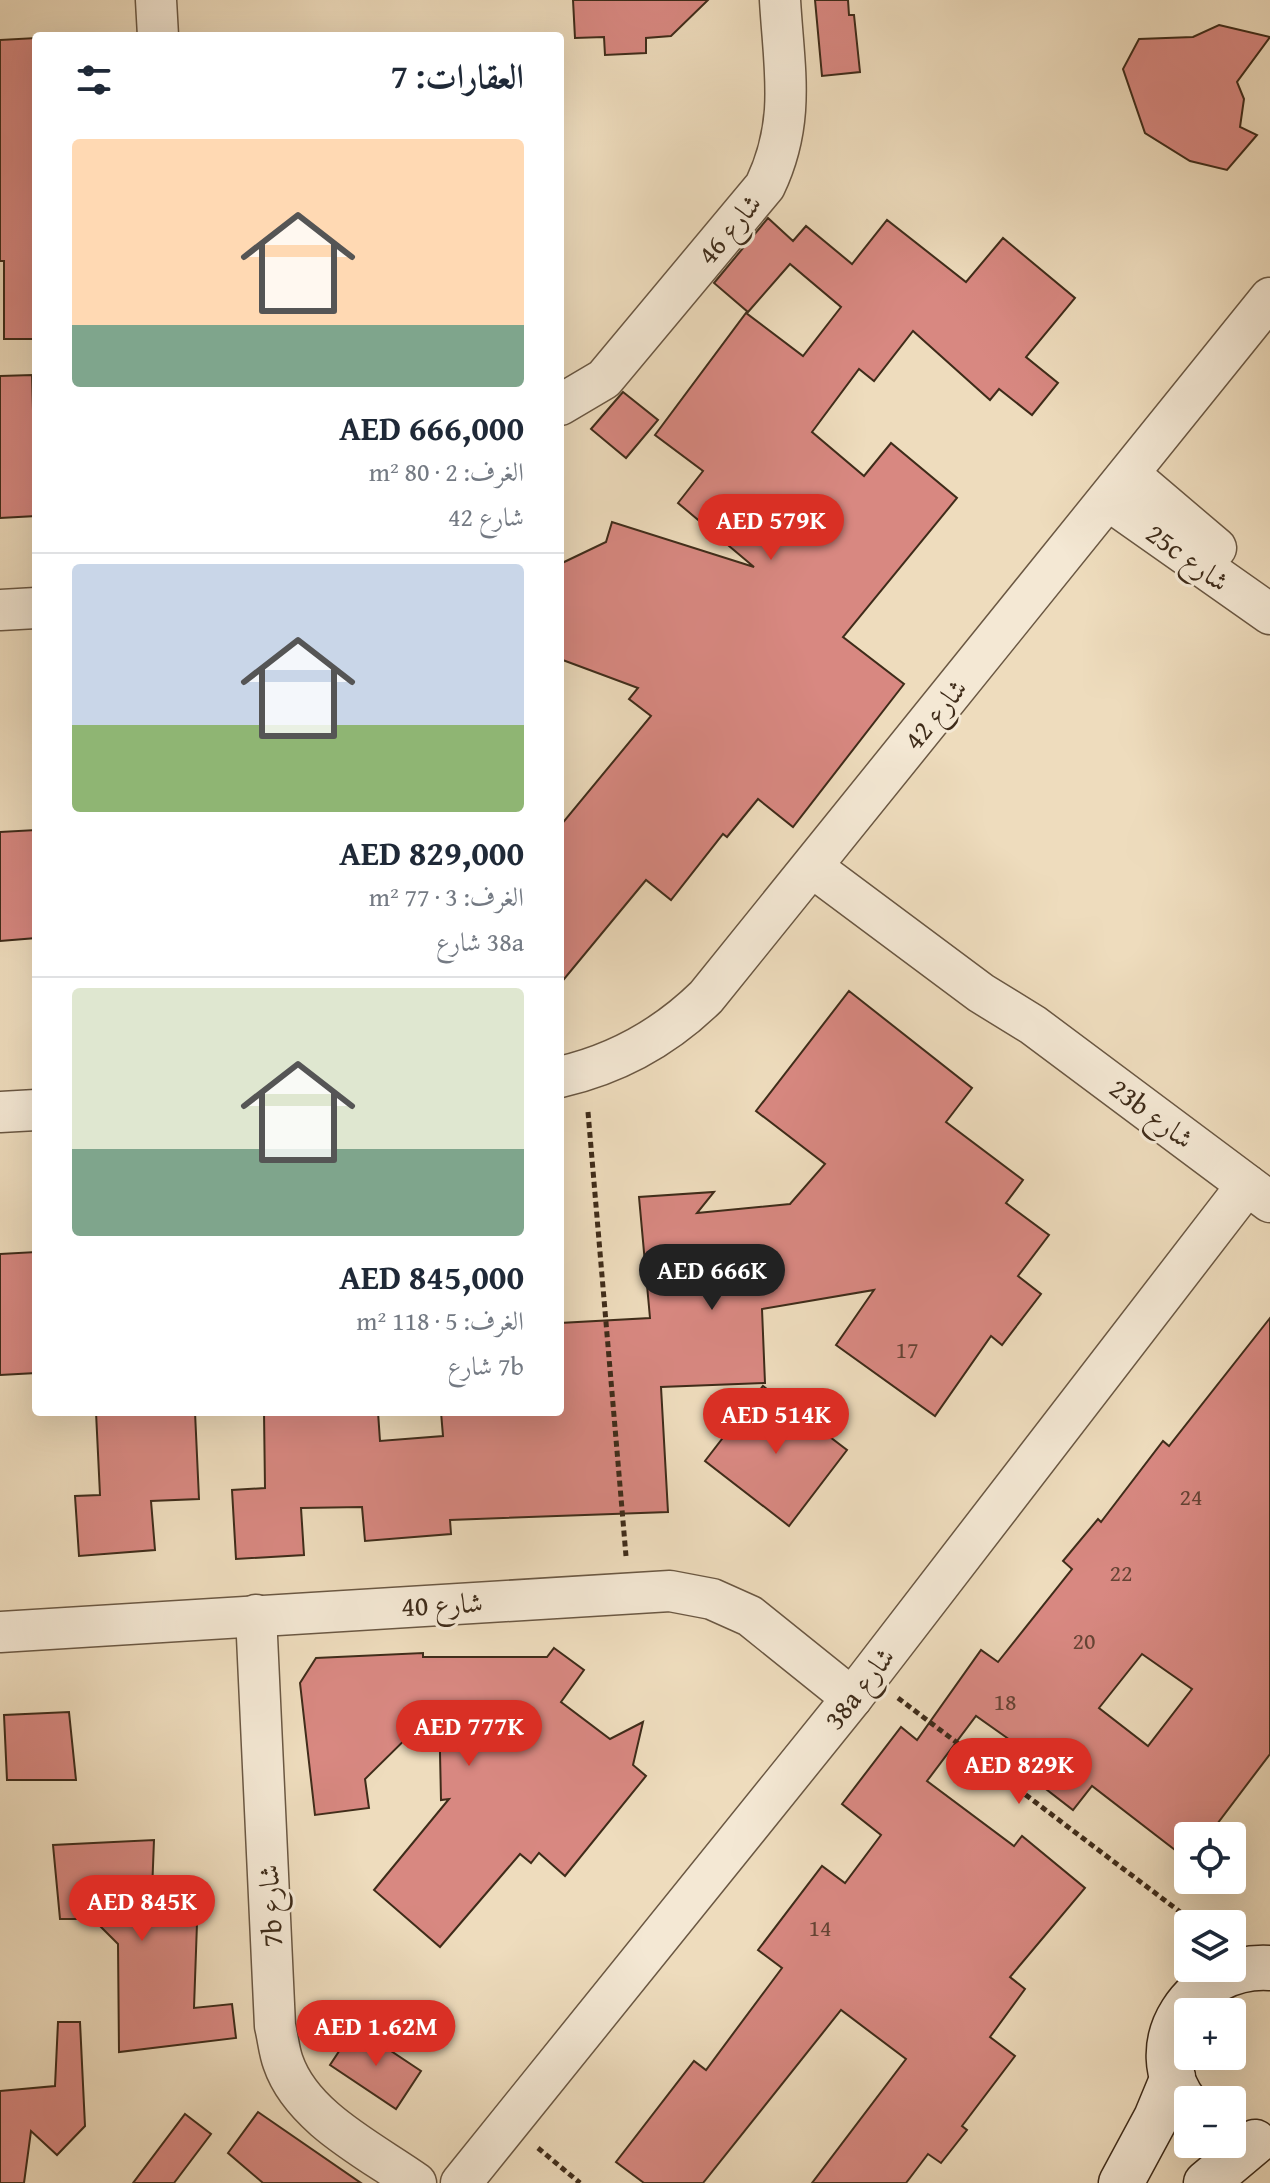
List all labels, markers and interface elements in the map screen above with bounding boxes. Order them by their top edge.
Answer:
text: العقارات: 7 [390,51,524,100]
icon: filters [72,58,116,102]
street label: شارع 46 [687,184,774,276]
icon: home [226,191,370,335]
text: AED 666,000 [339,403,524,452]
text: الغرف: 2 · 80 m² [369,452,524,491]
pin: AED 579K [688,494,854,562]
text: شارع 42 [448,497,524,536]
text: AED 579K [716,500,826,539]
street label: 25c شارع [1136,512,1238,604]
icon: home [226,616,370,760]
street label: شارع 42 [893,669,979,761]
text: AED 829,000 [339,828,524,877]
text: الغرف: 3 · 77 m² [369,877,524,916]
text: 38a شارع [436,922,524,961]
icon: home [226,1040,370,1184]
street label: 23b شارع [1099,1067,1203,1161]
pin: AED 666K [629,1244,795,1312]
text: AED 666K [657,1250,767,1289]
text: AED 845,000 [339,1252,524,1301]
text: الغرف: 5 · 118 m² [356,1301,524,1340]
house number: 17 [895,1332,919,1367]
text: 7b شارع [447,1346,524,1385]
pin: AED 514K [693,1388,859,1456]
text: AED 514K [721,1394,831,1433]
house number: 24 [1179,1479,1203,1514]
house number: 22 [1109,1555,1133,1590]
street label: شارع 40 [400,1581,484,1630]
house number: 20 [1072,1623,1096,1658]
street label: 38a شارع [813,1638,907,1740]
house number: 18 [993,1684,1017,1719]
pin: AED 777K [386,1700,552,1768]
text: AED 777K [414,1706,524,1745]
pin: AED 829K [936,1738,1102,1806]
text: AED 829K [964,1744,1074,1783]
map controls [1174,1822,1246,2158]
button: locate [1174,1822,1246,1894]
street label: 7b شارع [247,1863,296,1948]
pin: AED 845K [59,1875,225,1943]
text: AED 845K [87,1881,197,1920]
house number: 14 [808,1910,832,1945]
button: layers [1174,1910,1246,1982]
button: + [1174,1998,1246,2070]
pin: AED 1.62M [284,2000,468,2068]
text: AED 1.62M [314,2006,438,2045]
button: − [1174,2086,1246,2158]

